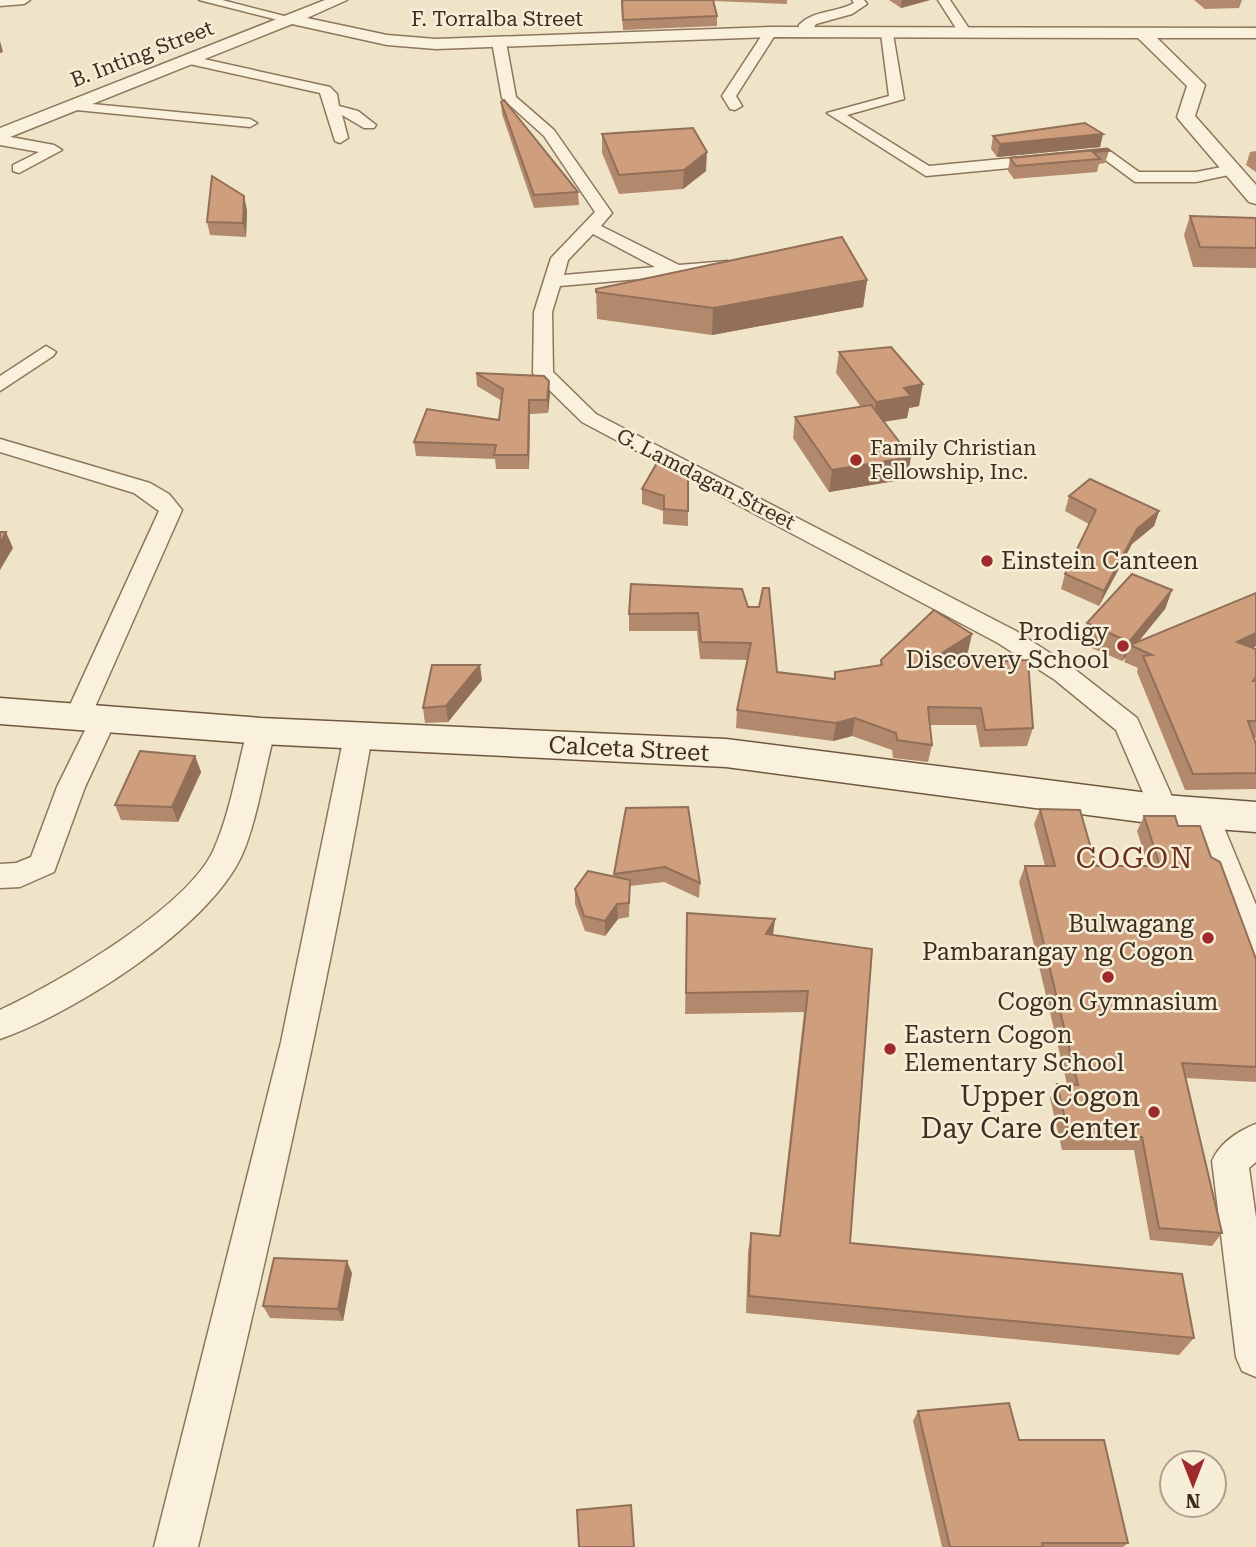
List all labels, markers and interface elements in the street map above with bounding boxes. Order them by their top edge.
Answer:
street label: F. Torralba Street [411,7,583,31]
street label: B. Inting Street [67,16,217,92]
street label: G. Lamdagan Street [613,424,799,534]
place label: Family Christian Fellowship, Inc. [870,436,1037,484]
marker: Family Christian Fellowship, Inc. [848,452,864,468]
place label: Einstein Canteen [1001,547,1198,575]
marker: Einstein Canteen [979,553,995,569]
place label: Prodigy Discovery School [905,618,1110,674]
marker: Prodigy Discovery School [1115,638,1131,654]
street label: Calceta Street [548,731,710,767]
district label: COGON [1076,842,1194,875]
place label: Bulwagang Pambarangay ng Cogon [922,910,1194,966]
marker: Bulwagang Pambarangay ng Cogon [1200,930,1216,946]
marker: Cogon Gymnasium [1100,969,1116,985]
place label: Cogon Gymnasium [998,988,1218,1016]
place label: Eastern Cogon Elementary School [904,1021,1124,1077]
marker: Eastern Cogon Elementary School [882,1041,898,1057]
place label: Upper Cogon Day Care Center [921,1080,1140,1145]
marker: Upper Cogon Day Care Center [1146,1104,1162,1120]
north arrow [1158,1449,1228,1519]
text: N [1185,1489,1200,1512]

